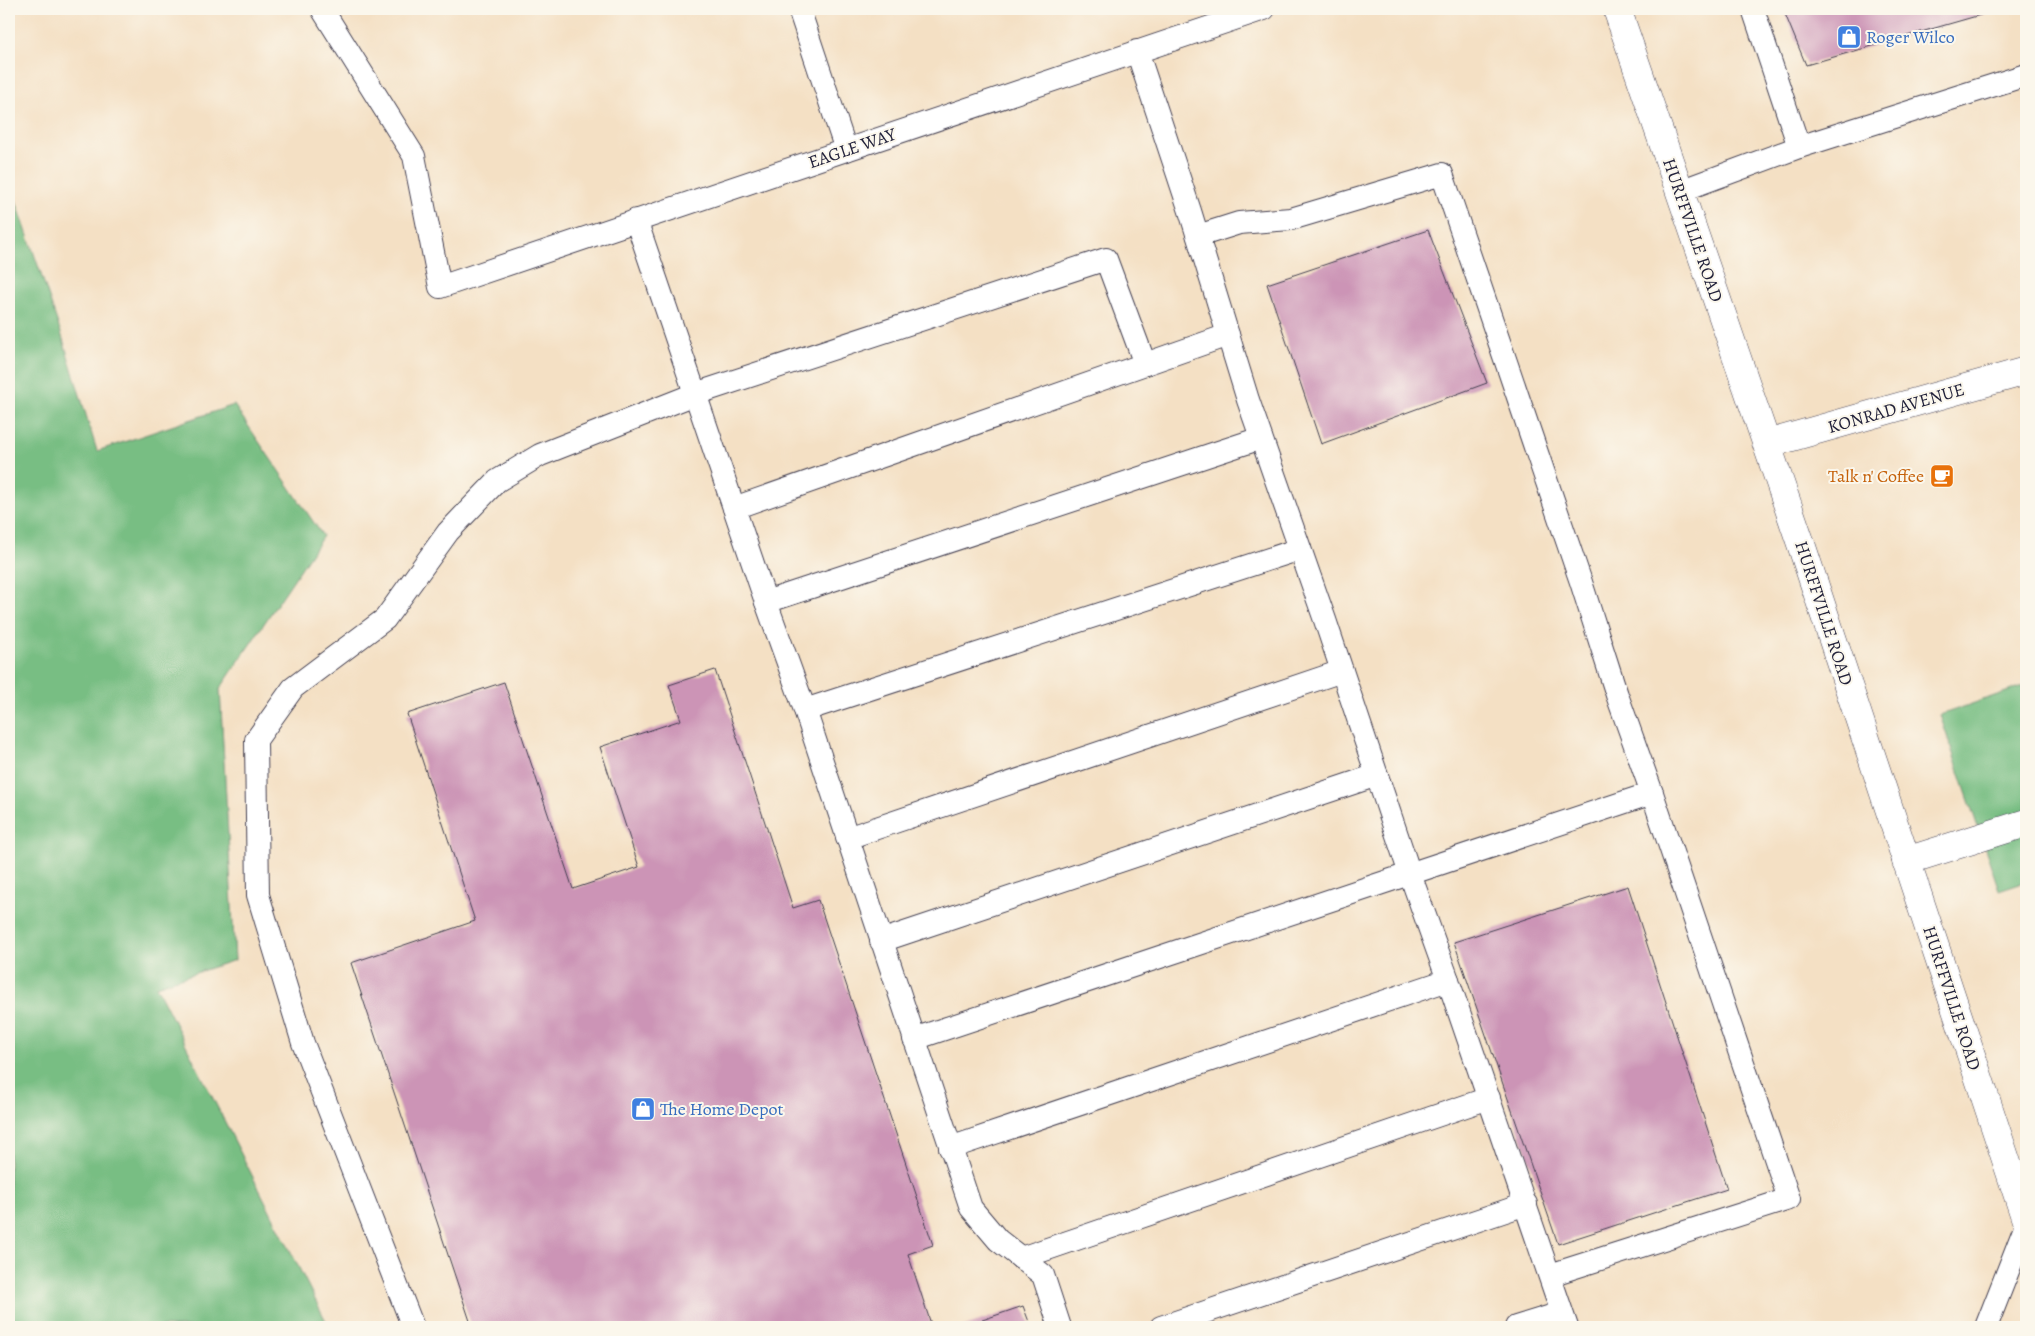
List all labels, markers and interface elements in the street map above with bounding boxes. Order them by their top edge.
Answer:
shop icon: Roger Wilco [1836,24,1862,50]
place label: Roger Wilco [1866,25,1955,49]
street label: EAGLE WAY [805,121,900,174]
street label: HURFFVILLE ROAD [1657,155,1729,305]
street label: KONRAD AVENUE [1825,377,1967,439]
cafe icon: Talk n' Coffee [1929,463,1955,489]
place label: Talk n' Coffee [1828,464,1924,488]
street label: HURFFVILLE ROAD [1789,538,1859,688]
street label: HURFFVILLE ROAD [1917,923,1987,1073]
shop icon: The Home Depot [630,1096,656,1122]
place label: The Home Depot [660,1097,783,1121]

